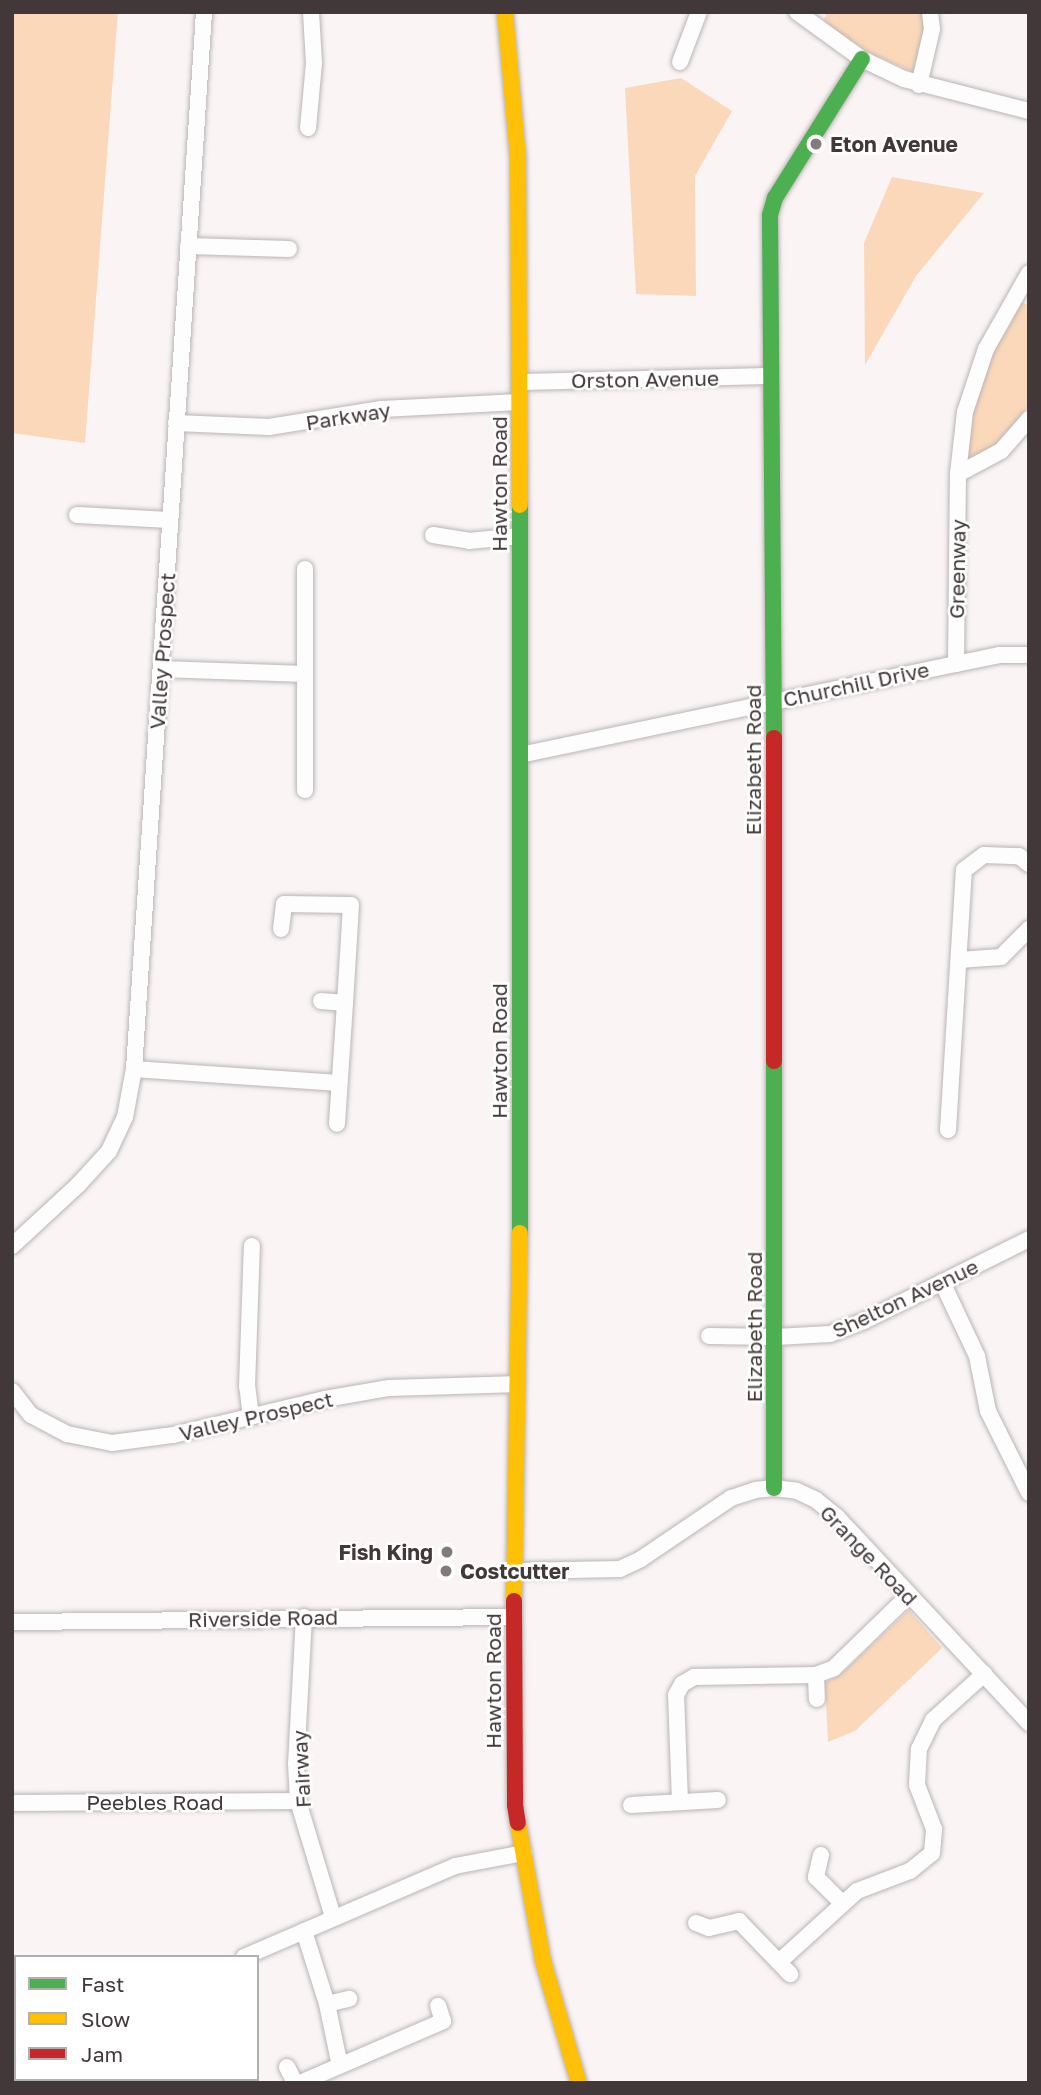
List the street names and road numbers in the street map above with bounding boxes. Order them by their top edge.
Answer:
street label: Orston Avenue [571,365,719,393]
street label: Parkway [304,397,392,435]
street label: Hawton Road [486,416,512,552]
street label: Greenway [944,519,970,619]
street label: Valley Prospect [144,572,180,730]
street label: Churchill Drive [781,656,931,712]
street label: Elizabeth Road [740,685,766,835]
street label: Hawton Road [486,983,512,1119]
street label: Elizabeth Road [741,1252,767,1402]
street label: Shelton Avenue [828,1253,982,1343]
street label: Valley Prospect [177,1386,335,1446]
street label: Grange Road [815,1500,923,1610]
street label: Riverside Road [188,1604,338,1632]
street label: Hawton Road [480,1613,506,1749]
street label: Fairway [286,1729,316,1809]
street label: Peebles Road [86,1789,224,1815]

